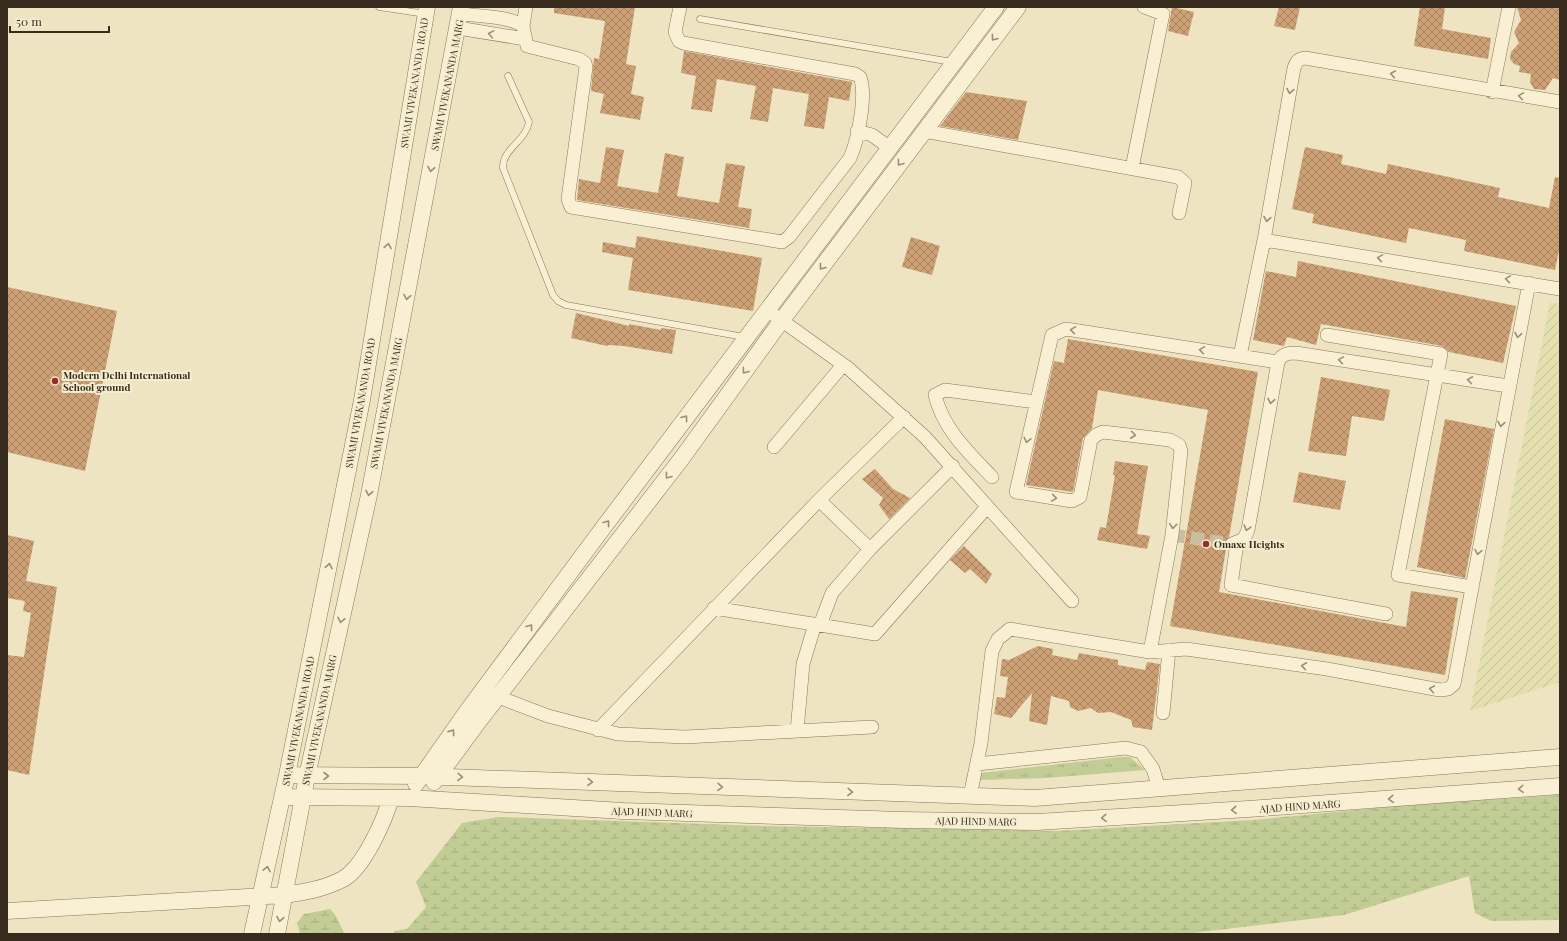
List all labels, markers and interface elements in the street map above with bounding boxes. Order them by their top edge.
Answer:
scale bar [10,8,109,34]
text: 50 m [16,13,42,29]
street label: SWAMI VIVEKANANDA ROAD [397,17,431,149]
street label: SWAMI VIVEKANANDA MARG [427,18,467,152]
one-way arrow [488,30,494,39]
one-way arrow [992,34,999,41]
one-way arrow [1390,70,1397,79]
one-way arrow [1286,88,1295,94]
one-way arrow [1518,93,1525,101]
one-way arrow [898,158,905,165]
one-way arrow [427,166,436,172]
one-way arrow [1263,216,1272,222]
one-way arrow [383,243,391,249]
one-way arrow [1377,255,1383,263]
one-way arrow [820,262,827,269]
one-way arrow [1505,275,1511,284]
one-way arrow [403,294,411,300]
one-way arrow [1070,326,1076,335]
one-way arrow [1515,332,1523,338]
street label: SWAMI VIVEKANANDA MARG [366,336,406,470]
street label: SWAMI VIVEKANANDA ROAD [342,337,378,469]
one-way arrow [1198,346,1205,355]
one-way arrow [1338,356,1344,365]
one-way arrow [743,367,750,374]
place label: Modern Delhi International School ground [63,368,190,394]
marker: Modern Delhi International School ground [50,376,60,386]
one-way arrow [1467,376,1473,385]
one-way arrow [1267,398,1276,404]
one-way arrow [680,416,687,423]
one-way arrow [1498,421,1506,427]
one-way arrow [1130,430,1136,439]
one-way arrow [1024,436,1032,443]
one-way arrow [666,472,673,479]
one-way arrow [365,490,374,497]
one-way arrow [1051,493,1057,502]
one-way arrow [602,520,609,527]
one-way arrow [1169,523,1178,529]
one-way arrow [1243,525,1252,532]
place label: Omaxe Heights [1214,537,1285,551]
marker: Omaxe Heights [1201,539,1211,549]
one-way arrow [1474,549,1483,555]
one-way arrow [324,563,333,570]
one-way arrow [338,617,346,624]
one-way arrow [525,624,532,631]
street label: SWAMI VIVEKANANDA MARG [298,653,340,787]
street label: SWAMI VIVEKANANDA ROAD [279,655,317,787]
one-way arrow [1301,662,1307,671]
one-way arrow [1429,685,1435,693]
one-way arrow [448,729,455,736]
one-way arrow [323,772,329,780]
one-way arrow [457,773,463,782]
one-way arrow [587,778,593,787]
one-way arrow [717,783,723,791]
one-way arrow [1518,785,1524,794]
one-way arrow [847,787,853,796]
one-way arrow [1388,794,1394,803]
street label: AJAD HIND MARG [1258,796,1341,816]
street label: AJAD HIND MARG [610,804,693,820]
one-way arrow [1231,806,1237,815]
street label: AJAD HIND MARG [934,813,1017,829]
one-way arrow [1101,814,1107,823]
one-way arrow [262,865,270,872]
one-way arrow [276,916,284,922]

